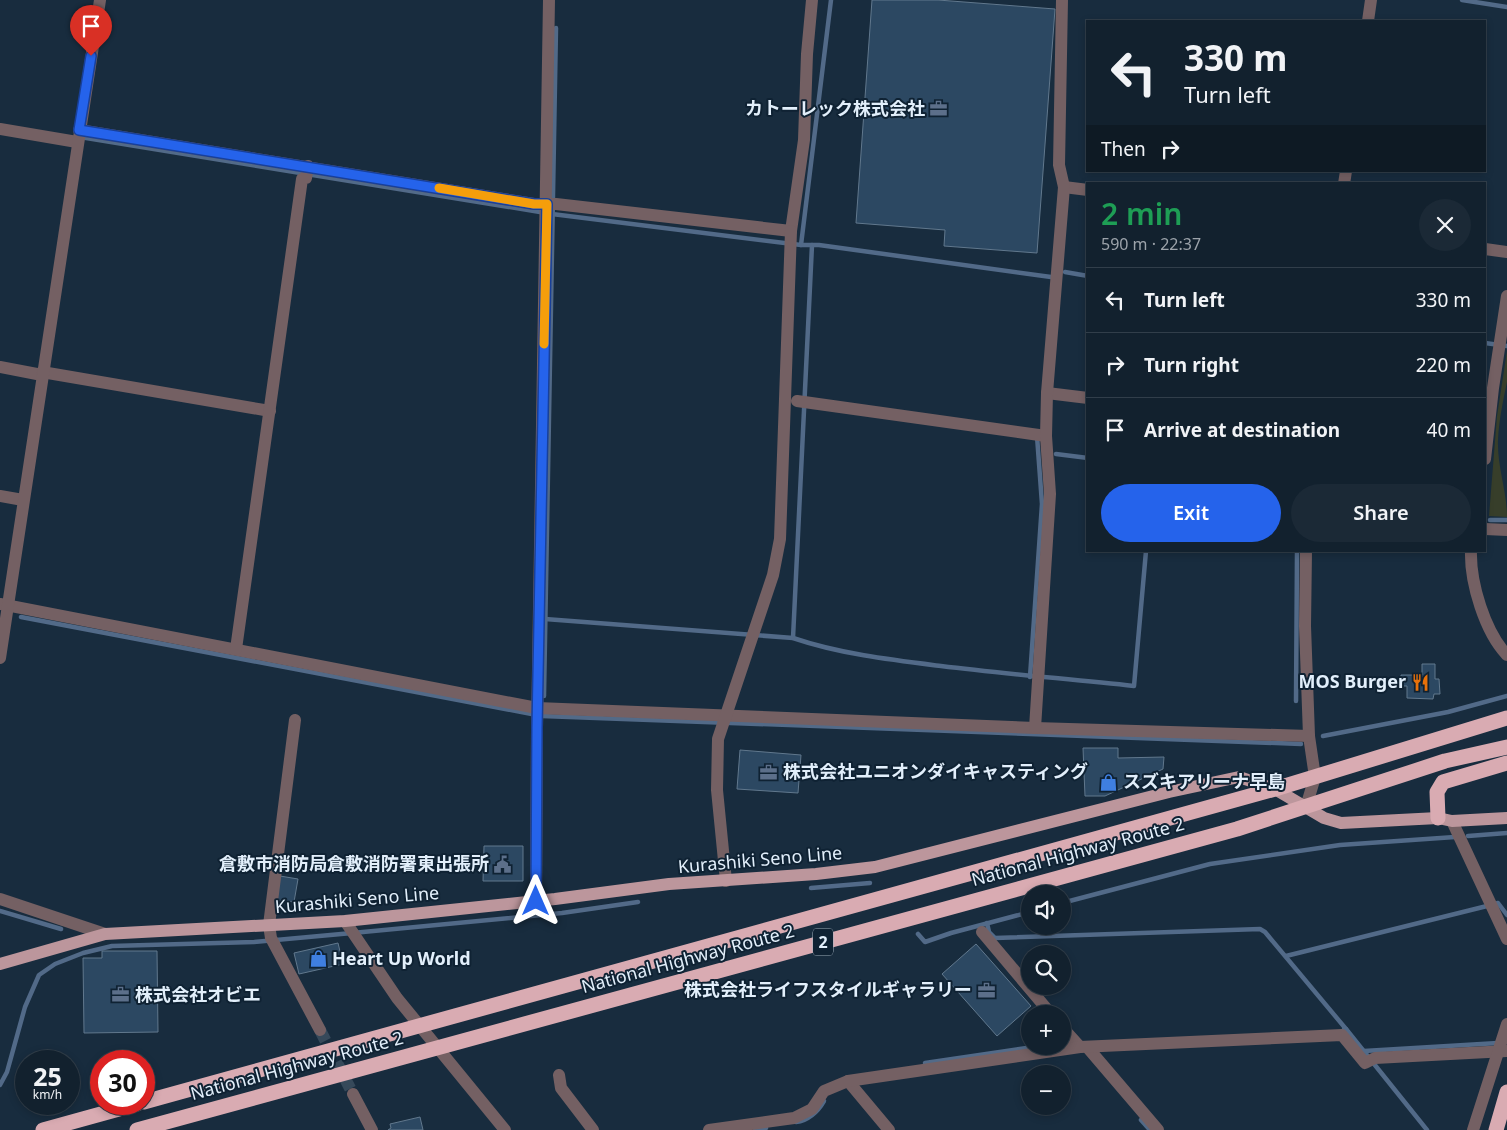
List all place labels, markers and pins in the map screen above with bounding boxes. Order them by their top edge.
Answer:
pin [70,5,112,56]
place label: カトーレック株式会社 [745,96,925,120]
office icon: カトーレック株式会社 [929,99,949,119]
place label: MOS Burger [1298,669,1406,693]
restaurant icon: MOS Burger [1410,672,1430,692]
place label: 株式会社ユニオンダイキャスティング [783,759,1088,783]
office icon: 株式会社ユニオンダイキャスティング [759,762,779,782]
place label: スズキアリーナ早島 [1123,769,1285,793]
shop icon: スズキアリーナ早島 [1099,772,1119,792]
place label: 倉敷市消防局倉敷消防署東出張所 [219,851,489,875]
public building icon: 倉敷市消防局倉敷消防署東出張所 [493,854,513,874]
place label: Heart Up World [332,946,471,970]
shop icon: Heart Up World [308,949,328,969]
place label: 株式会社ライフスタイルギャラリー [684,977,972,1001]
office icon: 株式会社ライフスタイルギャラリー [976,980,996,1000]
place label: 株式会社オビエ [135,982,261,1006]
office icon: 株式会社オビエ [111,985,131,1005]

